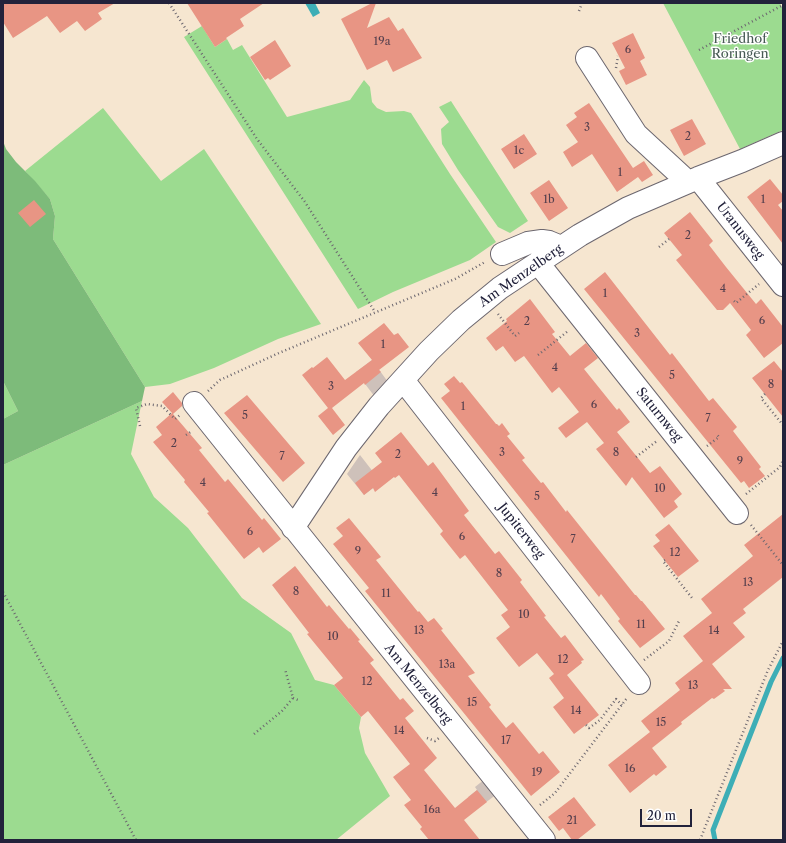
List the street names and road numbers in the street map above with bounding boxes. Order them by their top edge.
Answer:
street label: Uranusweg [713,199,767,263]
street label: Am Menzelberg [476,241,566,311]
street label: Saturnweg [632,385,686,445]
street label: Jupiterweg [494,500,548,562]
street label: Am Menzelberg [381,641,455,727]

